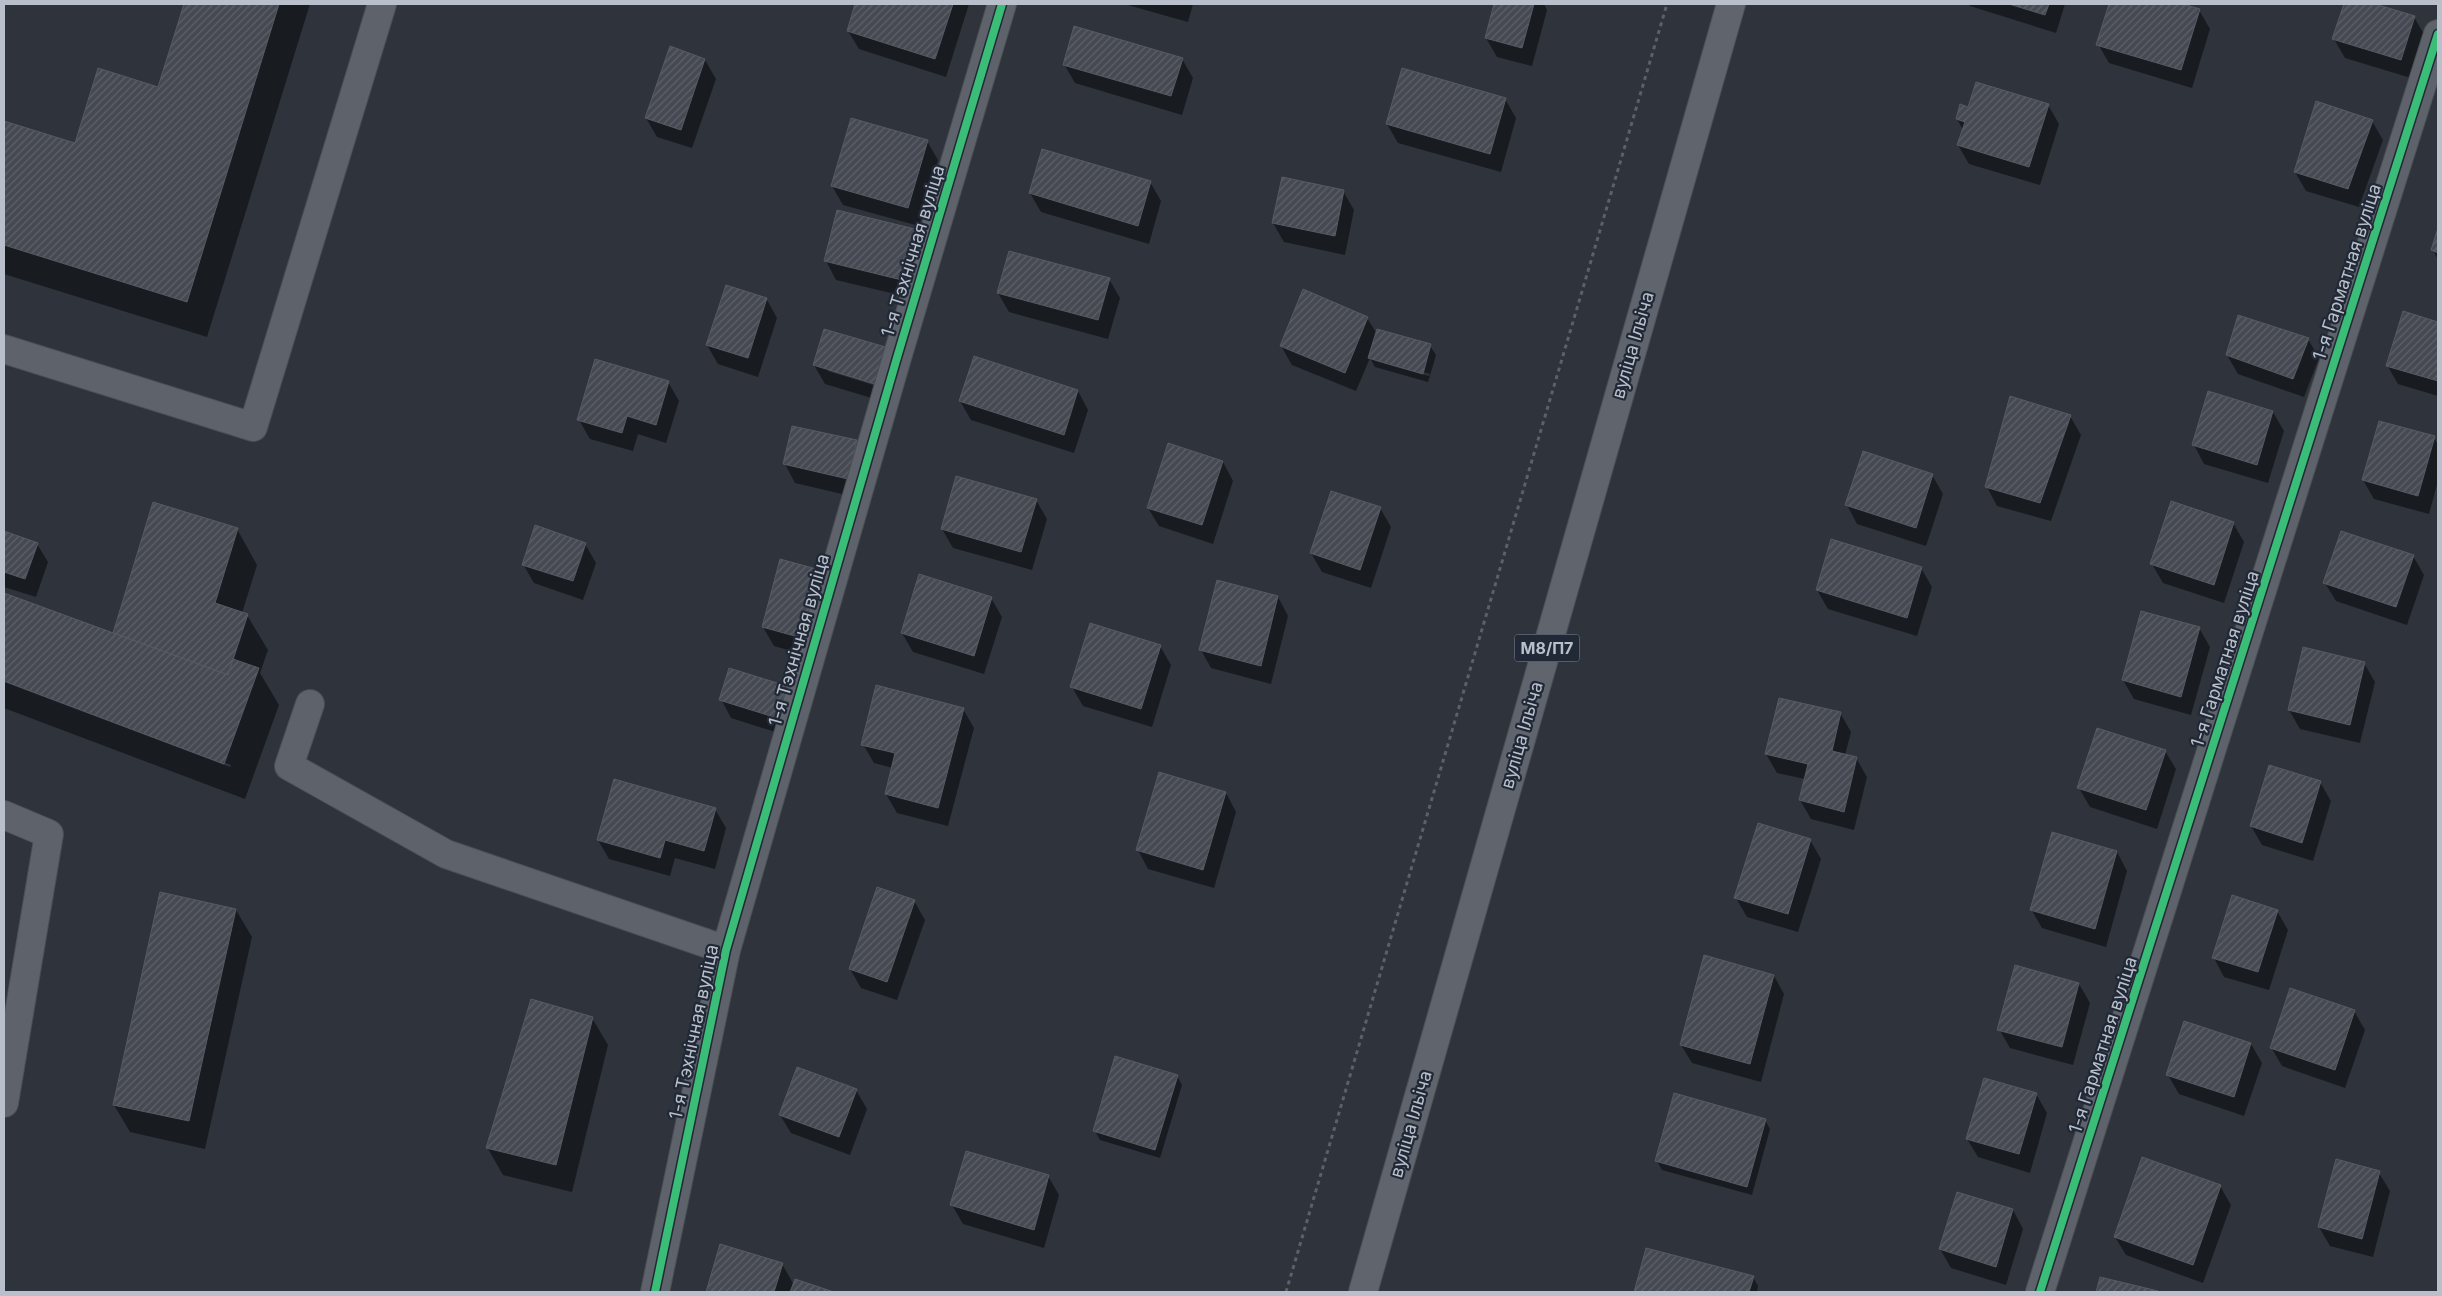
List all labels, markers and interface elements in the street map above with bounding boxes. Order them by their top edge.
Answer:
street label: 1-я Тэхнічная вуліца [876,163,949,339]
street label: 1-я Гарматная вуліца [2308,181,2385,363]
street label: вуліца Ільіча [1607,289,1658,401]
street label: 1-я Тэхнічная вуліца [764,551,833,728]
street label: 1-я Гарматная вуліца [2186,568,2263,750]
road number: М8/П7 [1514,634,1580,661]
street label: вуліца Ільіча [1496,679,1547,791]
street label: 1-я Тэхнічная вуліца [665,943,722,1121]
street label: 1-я Гарматная вуліца [2064,954,2141,1136]
street label: вуліца Ільіча [1385,1068,1436,1180]

